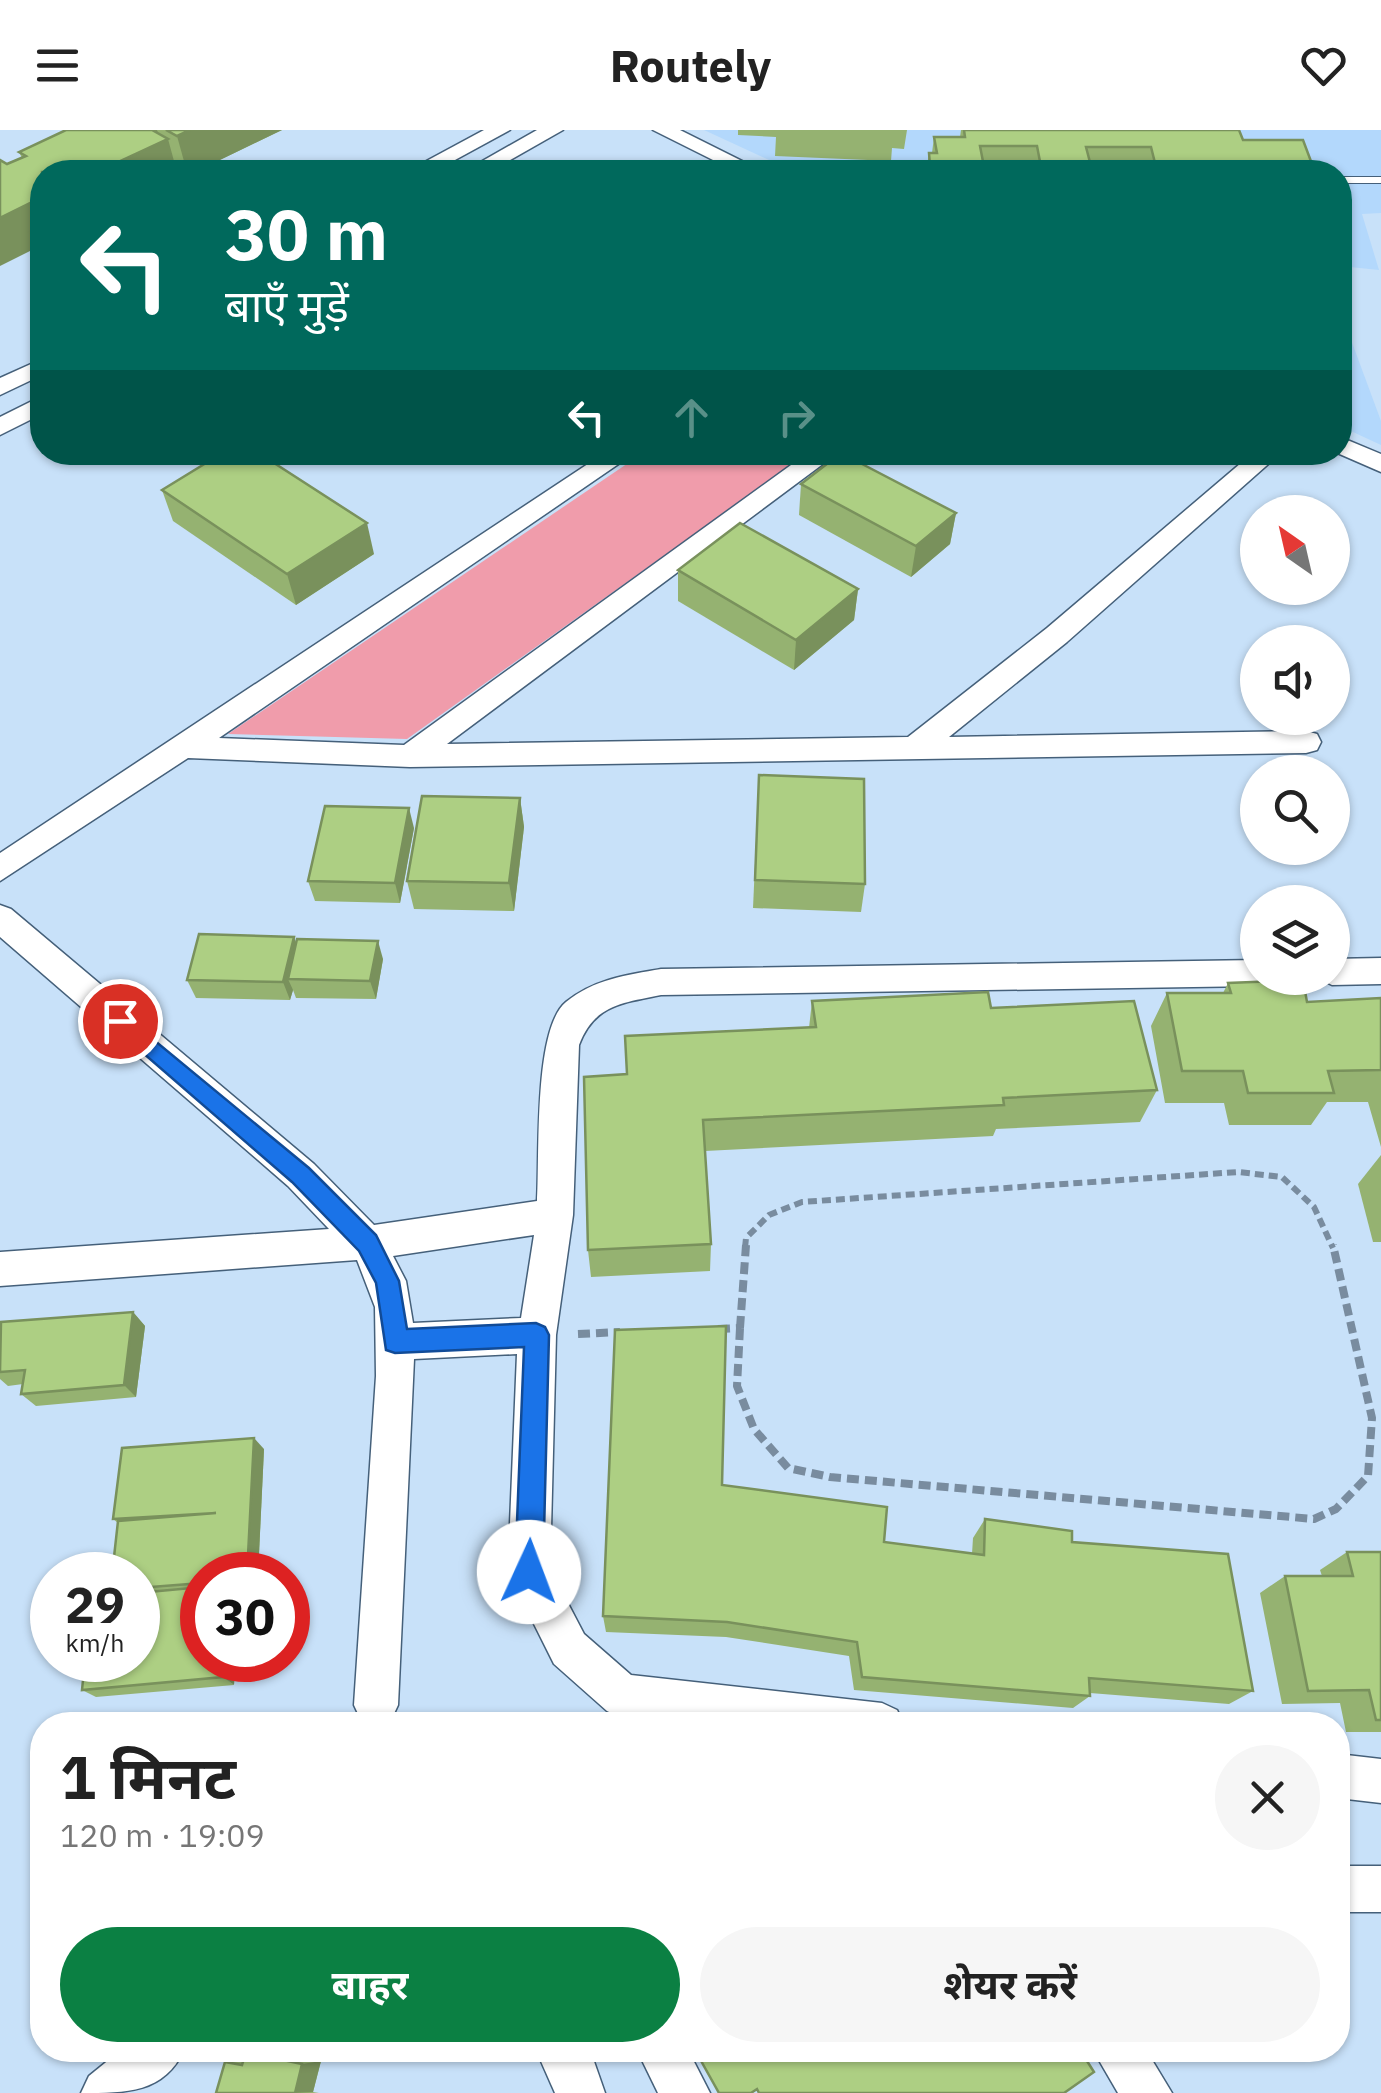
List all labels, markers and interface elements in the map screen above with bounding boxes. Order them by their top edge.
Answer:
text: Routely [610,36,771,94]
icon: menu [30,38,85,93]
icon: heart [1296,38,1351,93]
text: 30 m [225,188,388,279]
icon: left [60,200,190,330]
text: बाएँ मुड़ें [225,276,349,334]
icon: left [559,390,614,445]
icon: ahead [664,390,719,445]
icon: right [769,390,824,445]
north arrow [1240,495,1350,605]
map controls [1240,495,1350,995]
button: sound [1240,625,1350,735]
button: search [1240,755,1350,865]
button: layers [1240,885,1350,995]
pin [78,979,163,1064]
icon: arrive [93,994,148,1049]
position arrow [477,1520,581,1624]
speed limit sign: 30 [180,1552,310,1682]
text: 29 [65,1572,125,1637]
text: km/h [66,1626,124,1659]
text: 1 मिनट [60,1737,236,1816]
button: close [1215,1745,1320,1850]
text: 120 m · 19:09 [60,1814,265,1856]
button: बाहर [60,1927,680,2042]
button: शेयर करें [700,1927,1320,2042]

